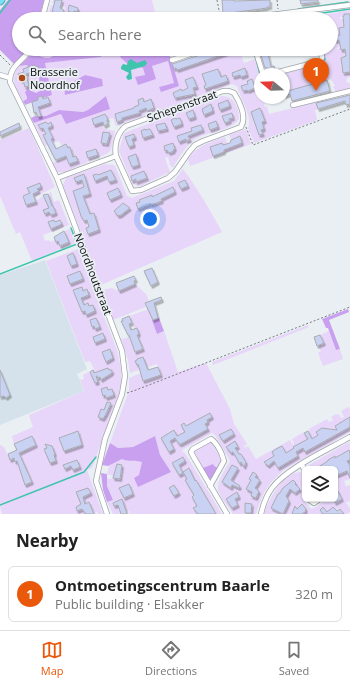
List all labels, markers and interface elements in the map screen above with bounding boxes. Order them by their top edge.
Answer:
search box [12,12,338,56]
icon: search [26,23,48,45]
text: Search here [58,24,142,44]
pin: 1 [303,58,329,91]
place label: Brasserie Noordhof [30,64,81,92]
north arrow [254,68,290,104]
marker: Brasserie Noordhof [17,73,27,83]
street label: Schepenstraat [145,86,219,125]
your location [140,209,160,229]
street label: Noordhoutstraat [71,231,116,317]
map controls [302,466,338,502]
button: layers [302,466,338,502]
text: Nearby [16,529,78,552]
text: Ontmoetingscentrum Baarle [55,575,270,595]
text: 1 [26,585,34,603]
text: 320 m [295,585,333,603]
text: Public building · Elsakker [55,595,204,613]
tab: Map [41,639,64,678]
tab: Directions [145,639,197,678]
tab: Saved [279,639,309,678]

